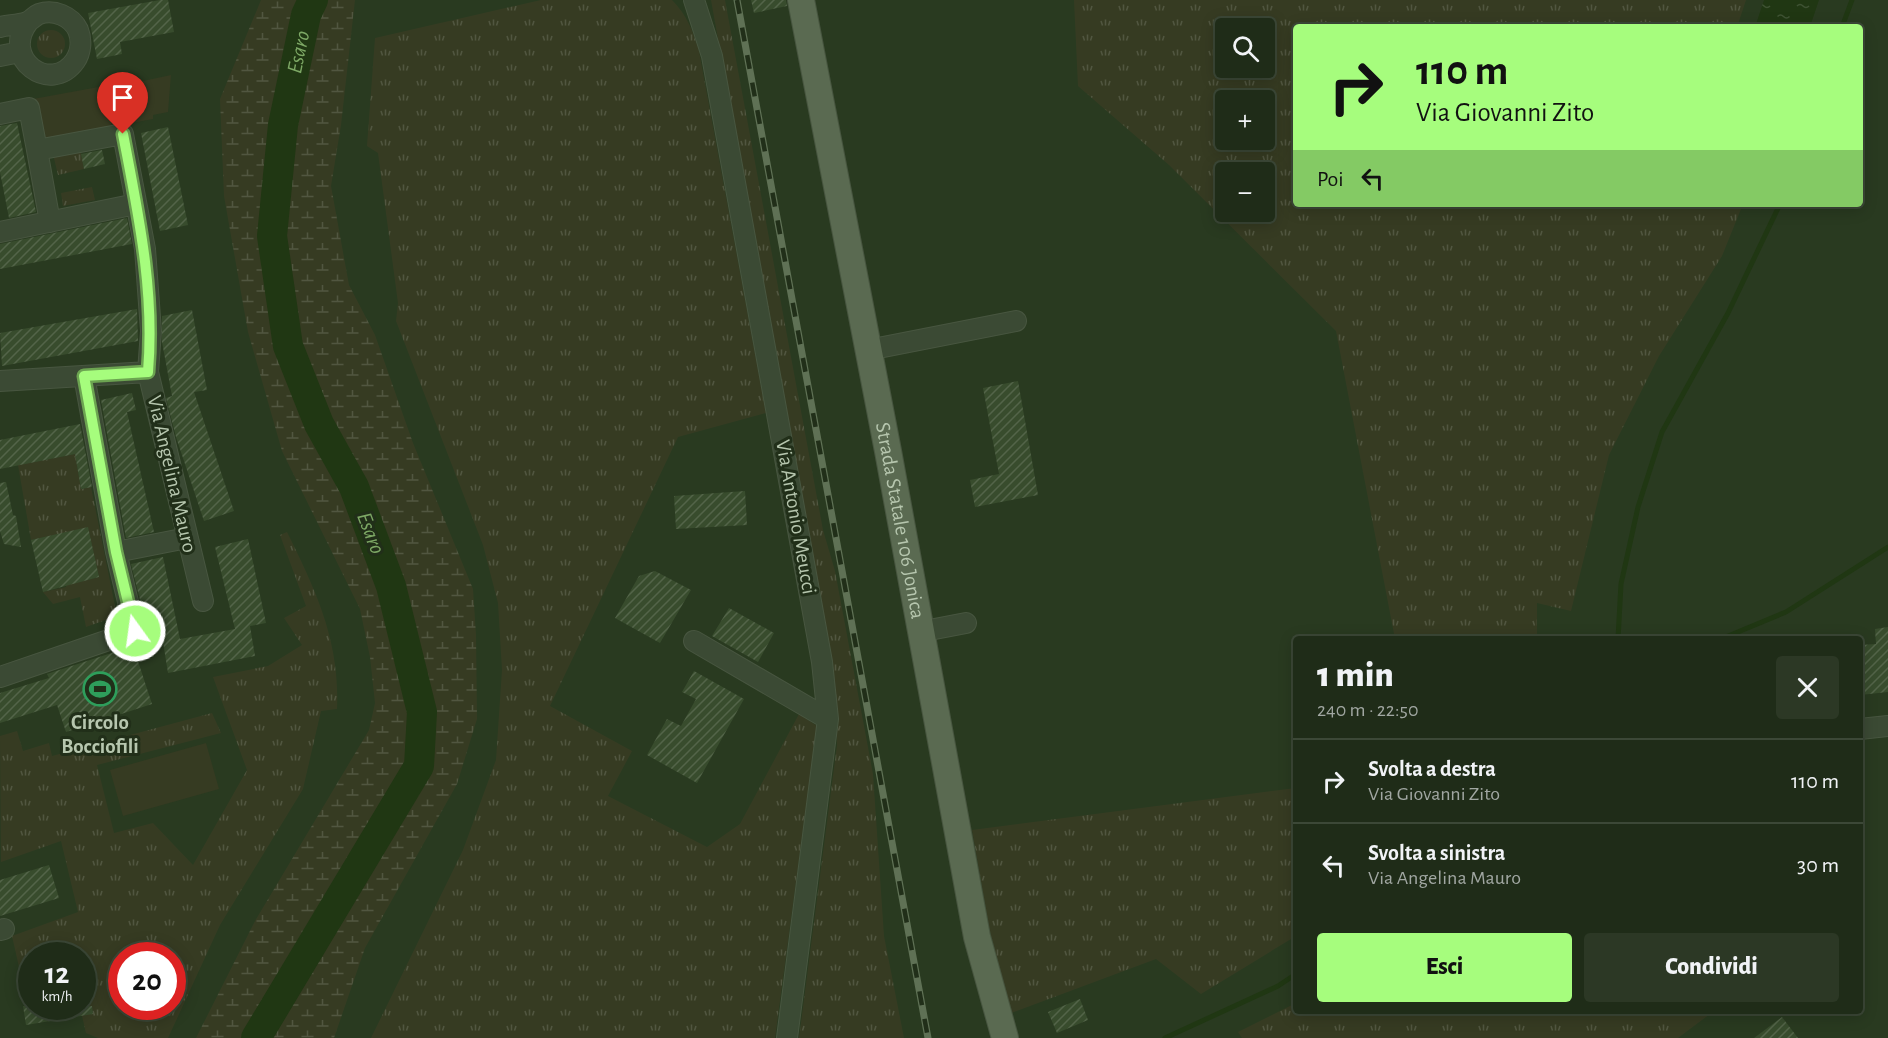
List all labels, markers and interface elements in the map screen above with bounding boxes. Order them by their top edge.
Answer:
map controls [1215,18,1275,222]
button: search [1215,18,1275,78]
water label: Esaro [283,29,313,75]
icon: right [1317,48,1395,126]
text: 110 m [1416,50,1508,92]
pin [97,72,148,134]
icon: arrive [106,81,139,114]
button: + [1215,90,1275,150]
text: Via Giovanni Zito [1416,99,1594,126]
button: − [1215,162,1275,222]
icon: left [1356,162,1389,195]
text: Poi [1317,168,1344,190]
street label: Via Angelina Mauro [144,393,200,555]
street label: Strada Statale 106 Jonica [872,421,929,621]
street label: Via Antonio Meucci [772,438,820,596]
water label: Esaro [353,509,389,557]
position arrow [103,599,167,663]
button: close [1776,656,1839,719]
text: 1 min [1317,657,1394,693]
sports icon: Circolo Bocciofili [82,671,118,707]
text: 240 m · 22:50 [1317,700,1418,720]
place label: Circolo Bocciofili [61,712,139,757]
text: Svolta a destra [1368,758,1496,780]
icon: right [1317,765,1350,798]
text: 110 m [1791,770,1839,792]
text: Via Giovanni Zito [1368,784,1500,804]
text: Svolta a sinistra [1368,842,1505,864]
icon: left [1317,849,1350,882]
text: 30 m [1797,854,1839,876]
text: Via Angelina Mauro [1368,868,1521,888]
button: Esci [1317,933,1572,1002]
button: Condividi [1584,933,1839,1002]
speed limit sign: 20 [108,942,186,1020]
text: 12 [45,959,69,989]
text: km/h [42,989,72,1004]

